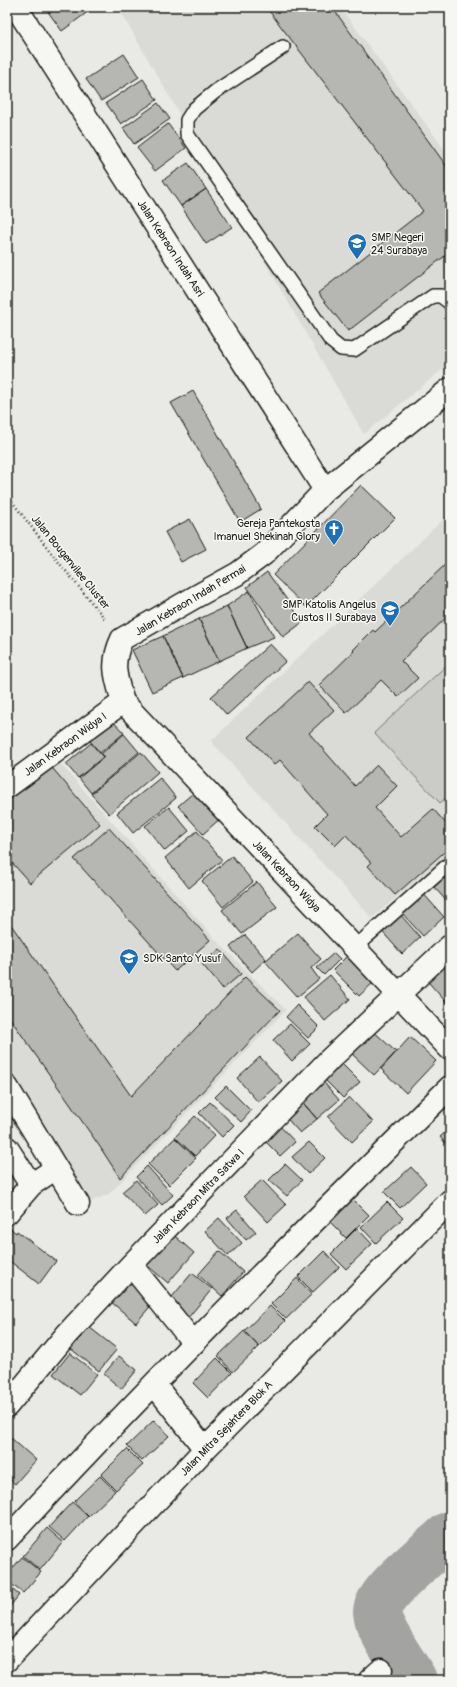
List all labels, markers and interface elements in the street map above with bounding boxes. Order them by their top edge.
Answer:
street label: Jalan Kebraon Indah Asri [134,197,207,299]
place label: SMP Negeri 24 Surabaya [371,231,427,257]
school or university icon: SMP Negeri 24 Surabaya [346,232,368,260]
street label: Jalan Bougenvilee Cluster [29,513,113,612]
place label: Gereja Pantekosta Imanuel Shekinah Glory [214,517,320,543]
church icon: Gereja Pantekosta Imanuel Shekinah Glory [323,518,345,546]
street label: Jalan Kebraon Indah Permai [132,562,248,639]
place label: SMP Katolis Angelus Custos II Surabaya [282,598,376,624]
school or university icon: SMP Katolis Angelus Custos II Surabaya [379,599,401,627]
street label: Jalan Kebraon Widya I [21,710,109,779]
street label: Jalan Kebraon Widya [250,838,323,915]
school or university icon: SDK Santo Yusuf [118,947,140,975]
place label: SDK Santo Yusuf [143,952,222,965]
street label: Jalan Kebraon Mitra Satwa I [150,1146,247,1246]
street label: Jalan Mitra Sejahtera Blok A [178,1378,275,1479]

